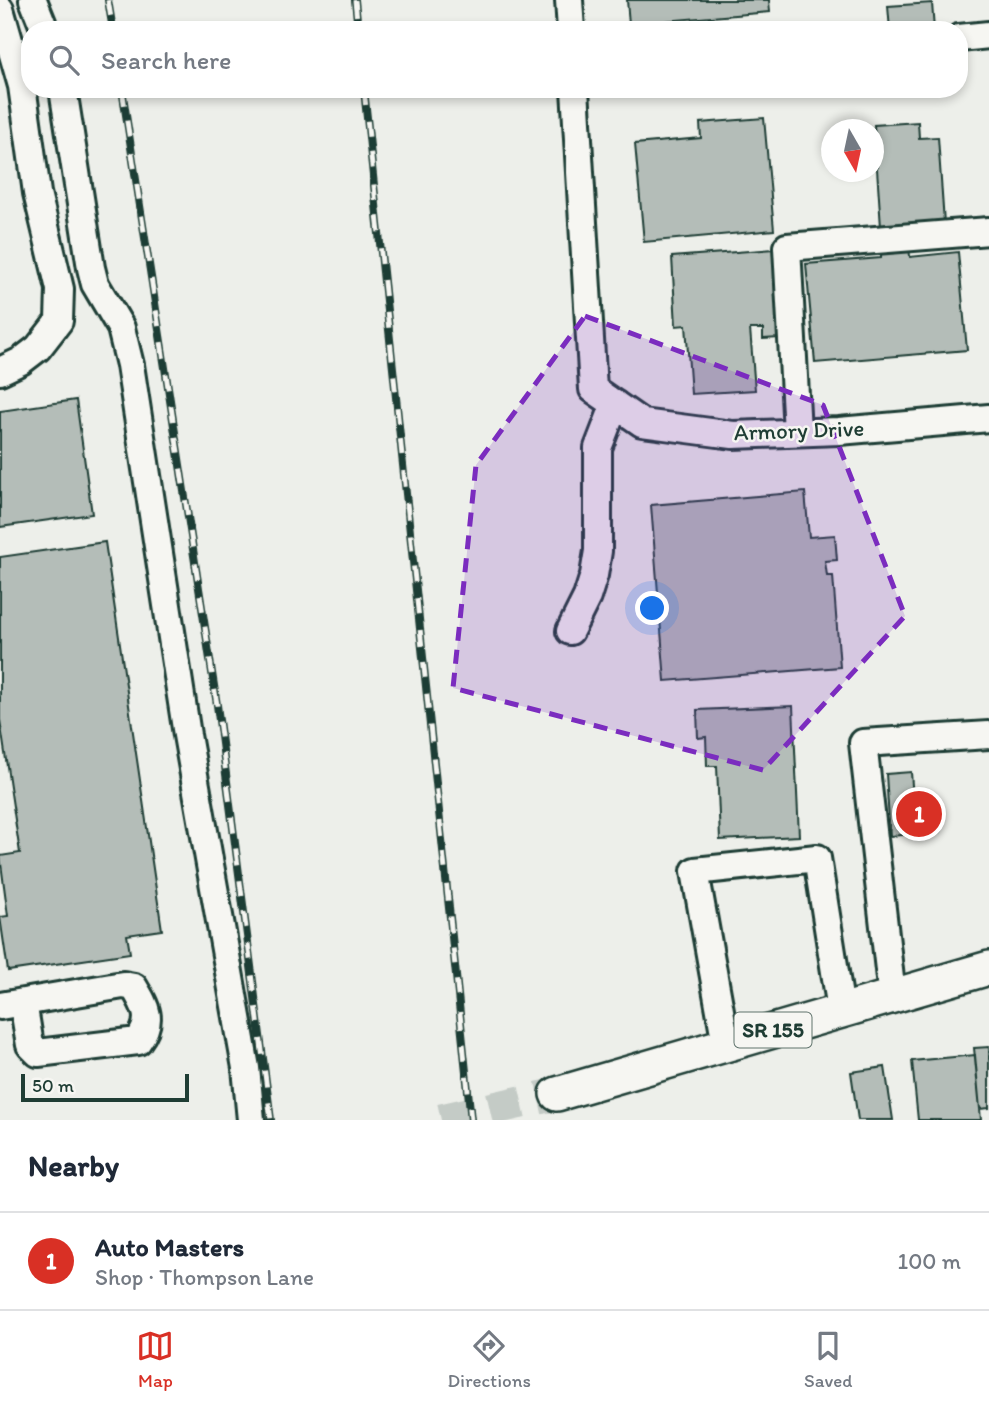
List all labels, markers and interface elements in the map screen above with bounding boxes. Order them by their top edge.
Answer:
search box [21,21,968,98]
icon: search [45,41,83,79]
text: Search here [101,44,231,76]
north arrow [821,119,884,182]
street label: Armory Drive [733,414,865,446]
your location [635,591,669,625]
pin: 1 [896,788,942,840]
road number: SR 155 [734,1012,812,1048]
scale bar [21,1071,189,1103]
text: 50 m [32,1074,74,1097]
text: Nearby [28,1147,119,1184]
text: Auto Masters [95,1231,244,1263]
text: 1 [46,1247,56,1275]
text: 100 m [897,1247,961,1275]
text: Shop · Thompson Lane [95,1263,314,1291]
tab: Map [136,1327,174,1392]
tab: Directions [447,1327,531,1392]
tab: Saved [804,1327,852,1392]

